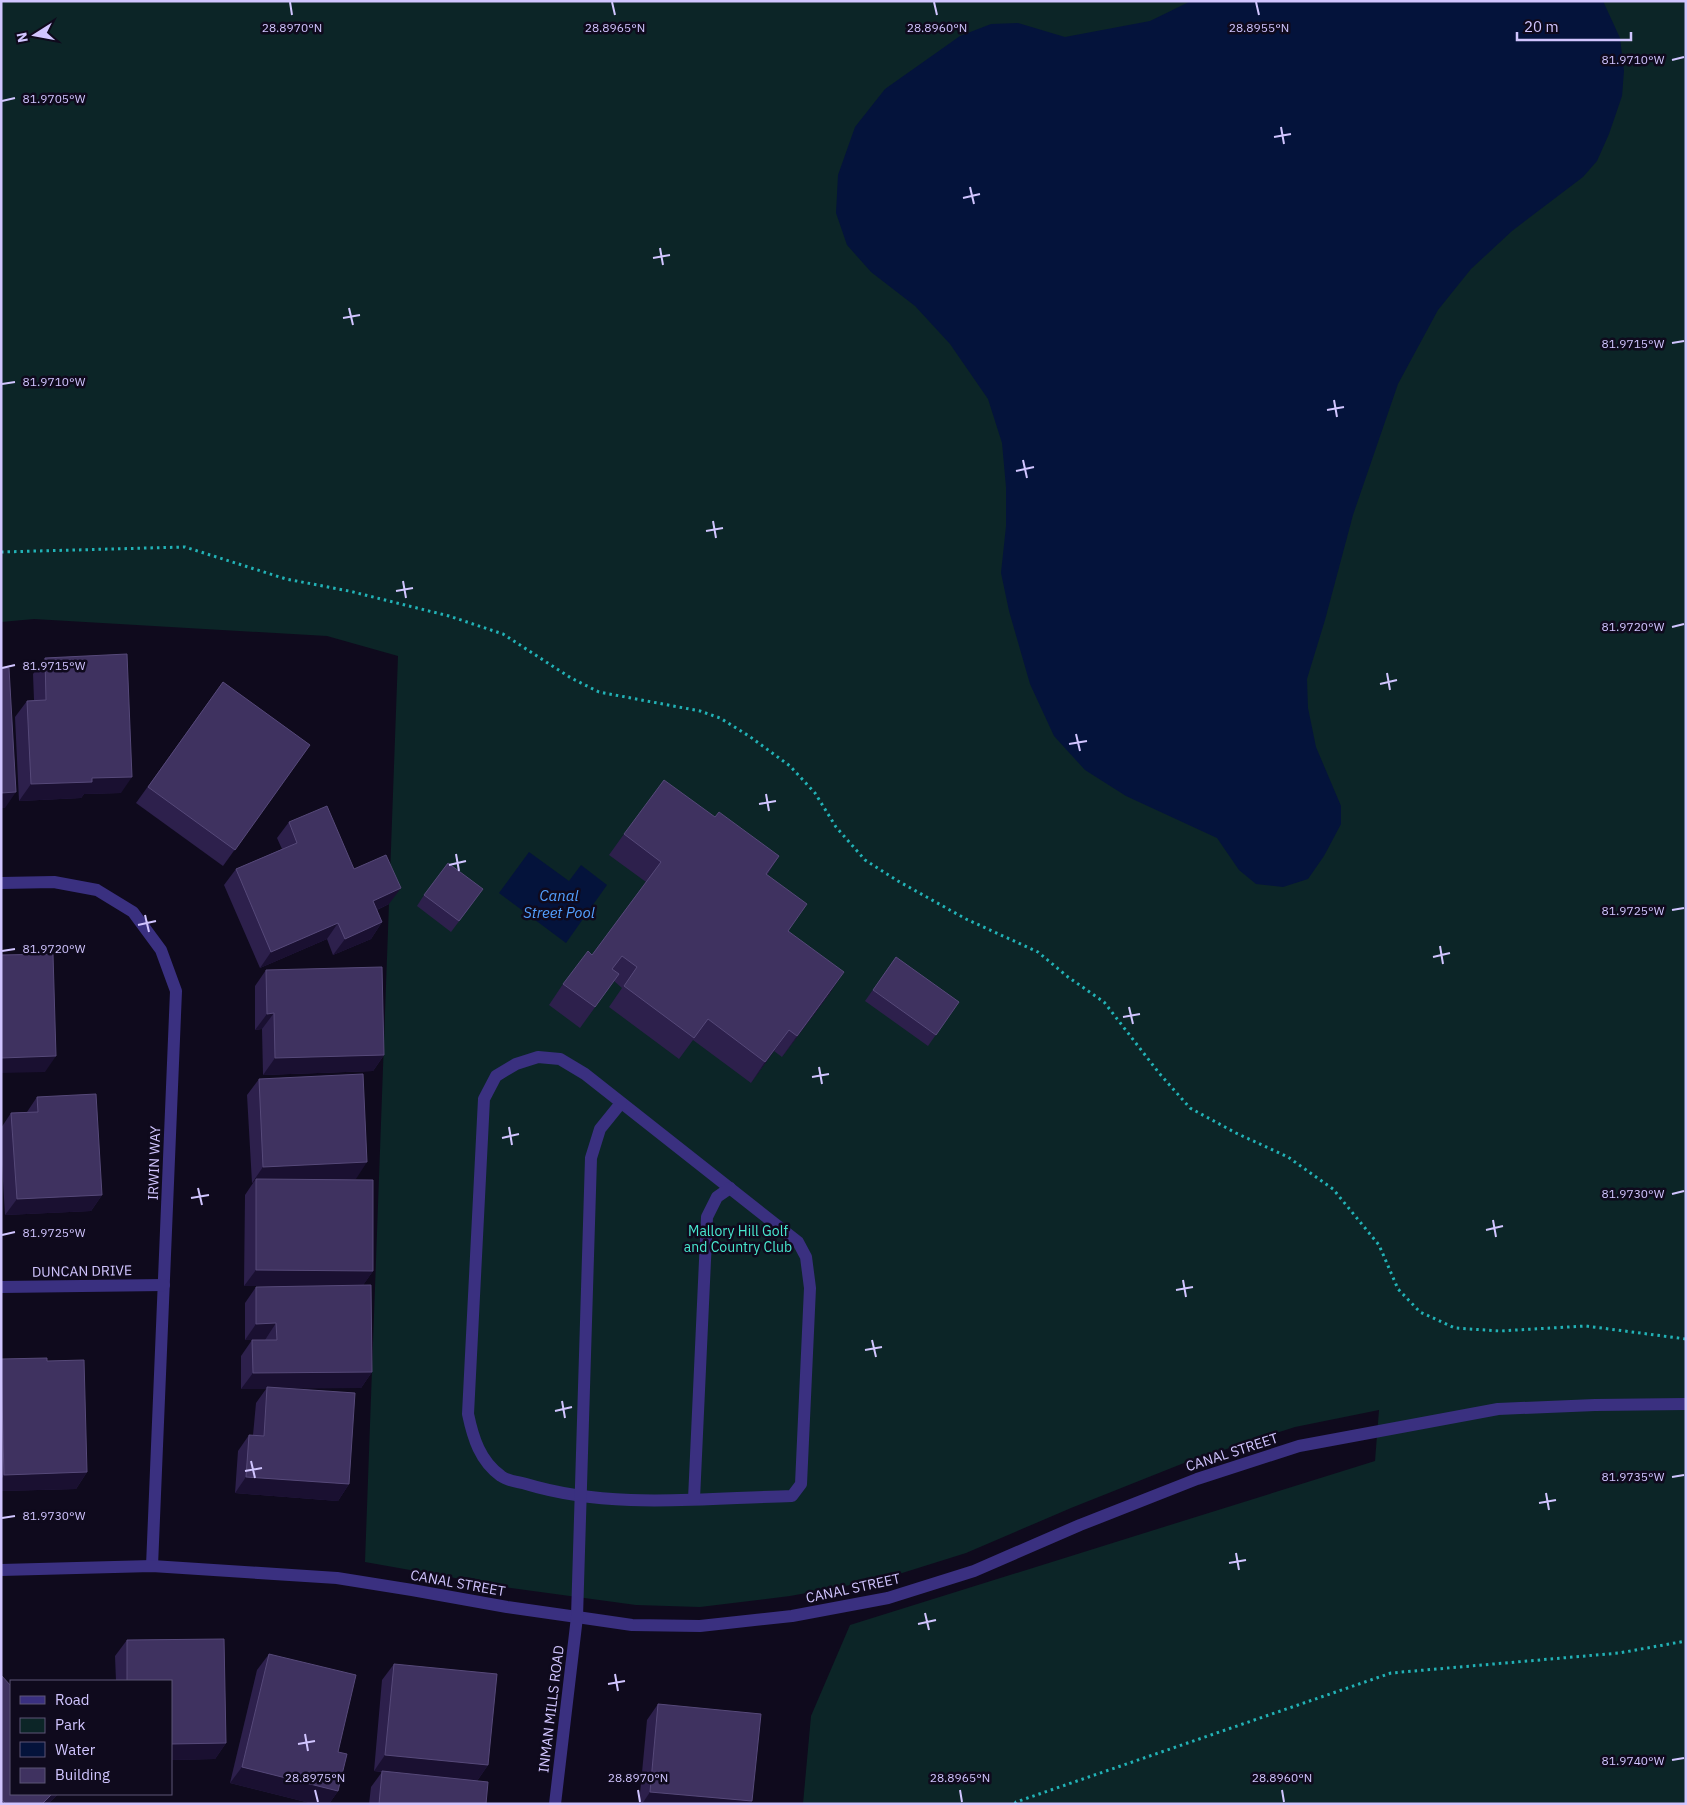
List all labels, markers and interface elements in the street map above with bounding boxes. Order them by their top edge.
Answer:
north arrow [10,10,60,60]
scale bar [1517,10,1631,42]
text: 20 m [1524,17,1559,36]
text: 28.8970°N [262,20,322,35]
text: 28.8965°N [585,20,645,35]
text: 28.8960°N [907,20,967,35]
text: 28.8955°N [1229,20,1289,35]
text: N [12,31,32,44]
text: 81.9710°W [1602,52,1665,67]
text: 81.9705°W [23,91,86,106]
text: 81.9715°W [1602,336,1665,351]
text: 81.9710°W [23,374,86,389]
text: 81.9720°W [1602,619,1665,634]
text: 81.9715°W [23,658,86,673]
water label: Canal Street Pool [523,886,595,922]
text: 81.9725°W [1602,903,1665,918]
text: 81.9720°W [23,941,86,956]
street label: IRWIN WAY [144,1125,164,1201]
text: 81.9730°W [1602,1186,1665,1201]
park label: Mallory Hill Golf and Country Club [684,1222,792,1256]
text: 81.9725°W [23,1225,86,1240]
street label: DUNCAN DRIVE [32,1261,132,1281]
street label: CANAL STREET [1184,1429,1280,1475]
text: 81.9735°W [1602,1469,1665,1484]
text: 81.9730°W [23,1508,86,1523]
street label: CANAL STREET [409,1566,507,1600]
street label: CANAL STREET [804,1569,902,1607]
street label: INMAN MILLS ROAD [534,1644,568,1774]
legend [10,1680,172,1795]
text: Road [55,1690,90,1709]
text: Park [55,1715,85,1734]
text: Water [55,1740,96,1759]
text: 81.9740°W [1602,1753,1665,1768]
text: Building [55,1765,110,1784]
text: 28.8975°N [285,1770,345,1785]
text: 28.8970°N [608,1770,668,1785]
text: 28.8965°N [930,1770,990,1785]
text: 28.8960°N [1252,1770,1312,1785]

